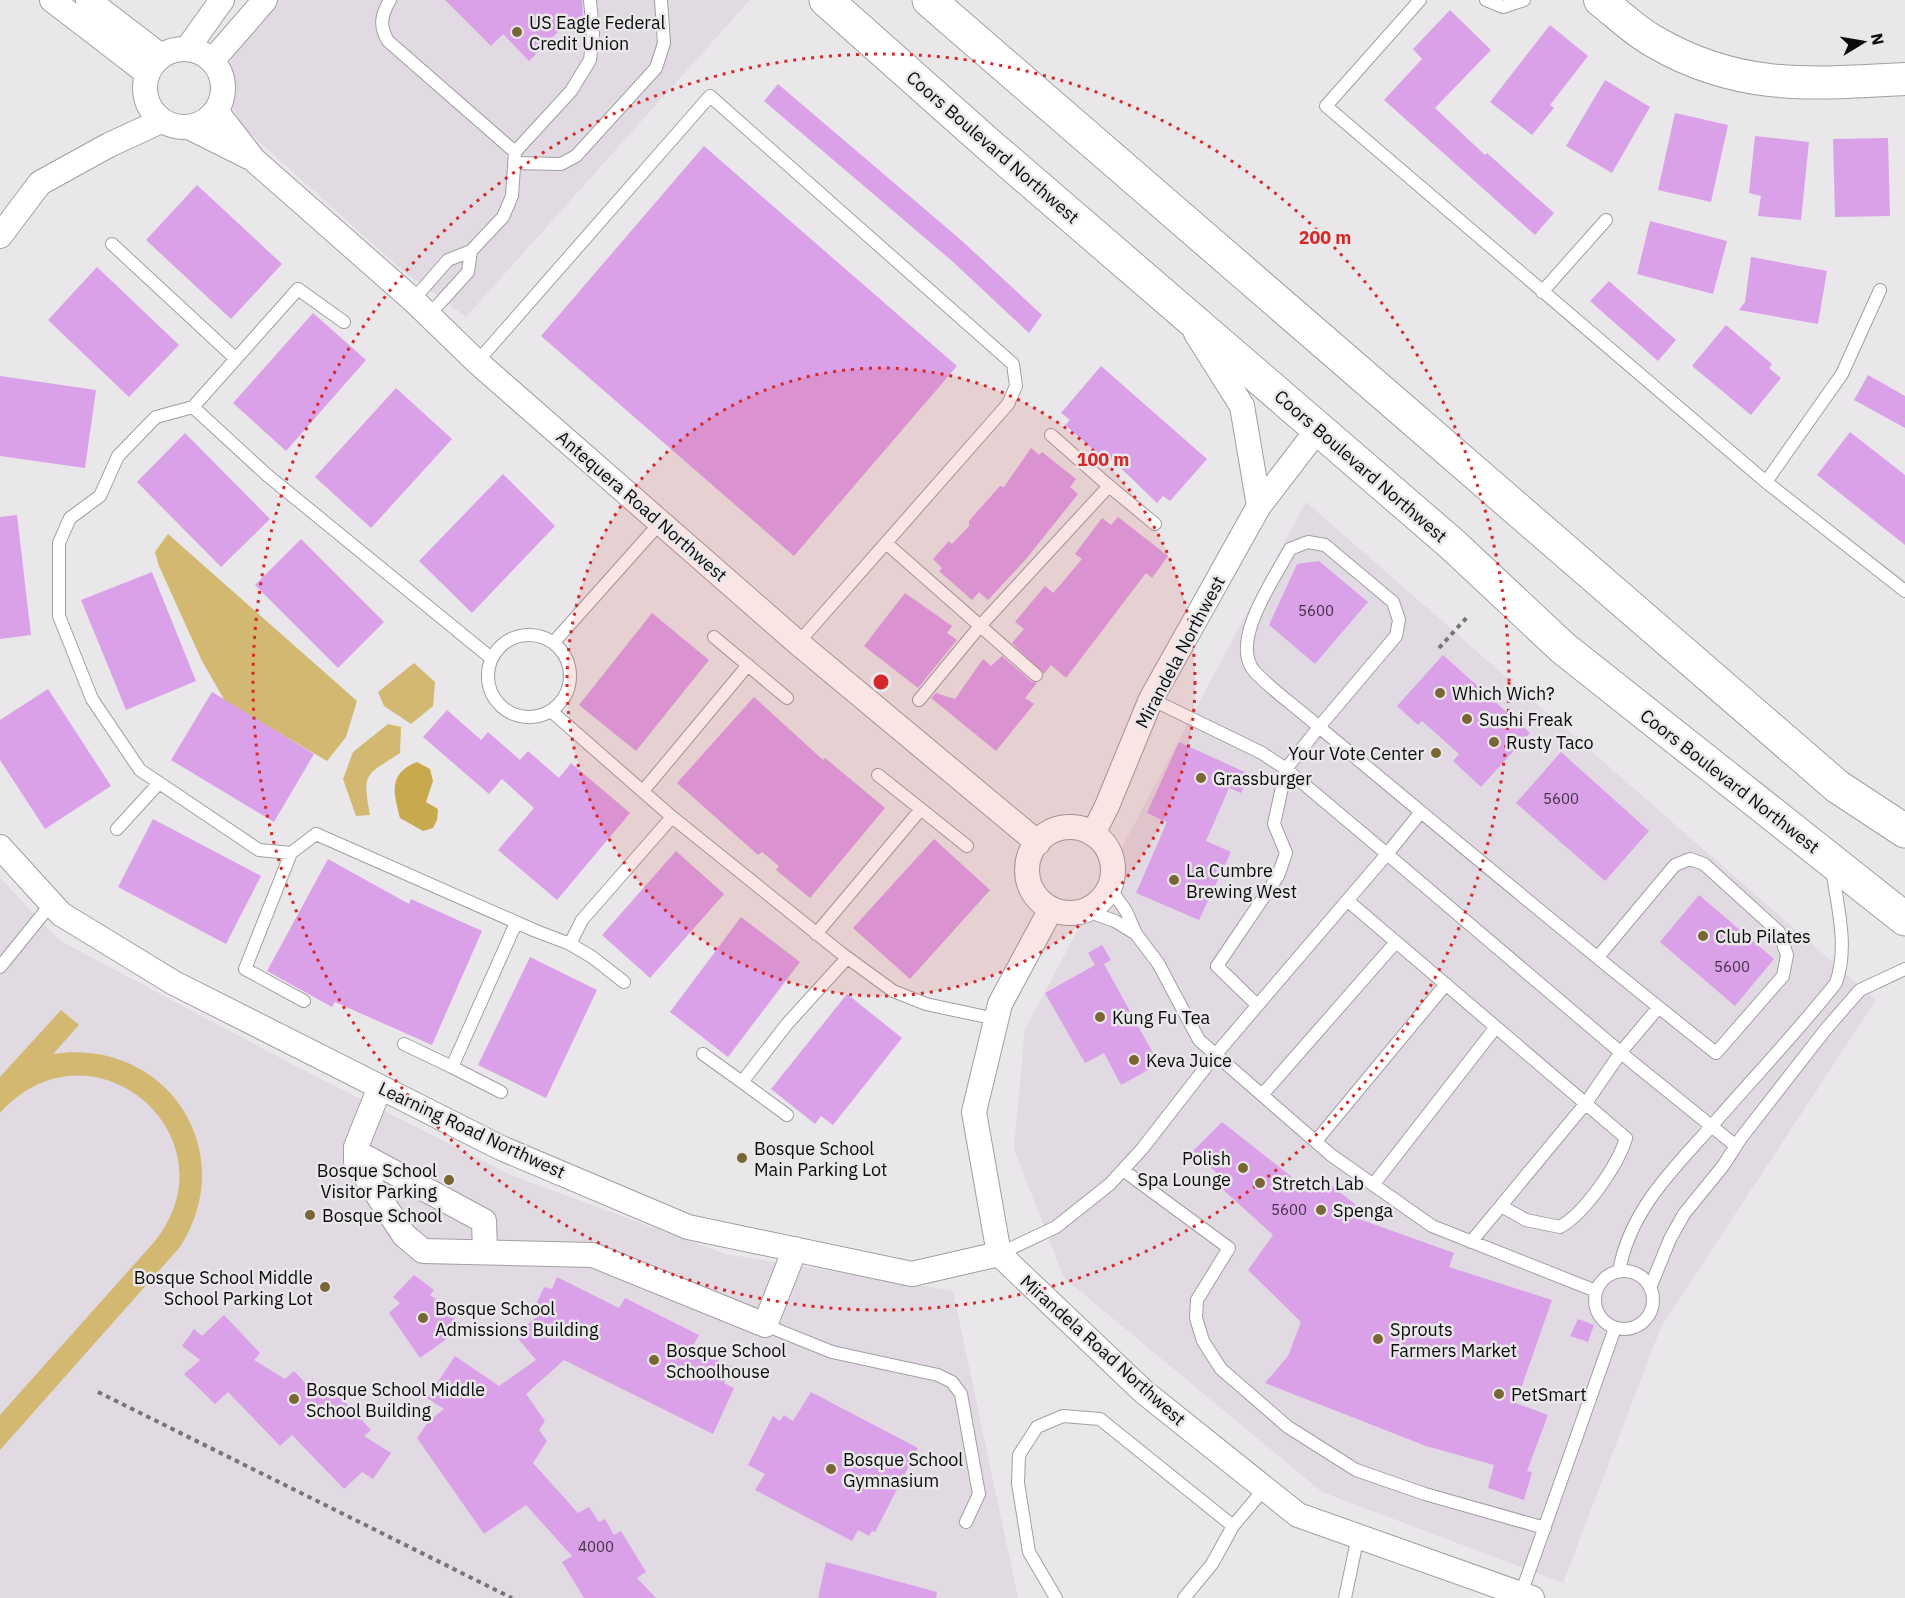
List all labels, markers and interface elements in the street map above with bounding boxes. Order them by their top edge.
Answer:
place label: US Eagle Federal Credit Union [529,11,666,55]
north arrow [1833,12,1893,72]
marker: US Eagle Federal Credit Union [510,25,524,39]
text: N [1867,32,1889,47]
street label: Coors Boulevard Northwest [902,66,1084,228]
text: 200 m [1299,226,1351,249]
street label: Coors Boulevard Northwest [1270,385,1452,547]
street label: Antequera Road Northwest [552,425,732,587]
text: 100 m [1077,448,1129,471]
street label: Mirandela Northwest [1130,572,1230,732]
house number: 5600 [1298,601,1334,620]
centre of rings [871,672,891,692]
place label: Which Wich? [1452,682,1555,705]
marker: Which Wich? [1433,686,1447,700]
street label: Coors Boulevard Northwest [1636,704,1824,858]
place label: Sushi Freak [1479,708,1573,731]
marker: Sushi Freak [1460,712,1474,726]
place label: Rusty Taco [1506,731,1594,754]
marker: Rusty Taco [1487,735,1501,749]
place label: Your Vote Center [1288,742,1424,765]
marker: Your Vote Center [1429,746,1443,760]
place label: Grassburger [1213,767,1312,790]
marker: Grassburger [1194,771,1208,785]
house number: 5600 [1543,789,1579,808]
place label: La Cumbre Brewing West [1186,859,1297,903]
marker: La Cumbre Brewing West [1167,873,1181,887]
place label: Club Pilates [1715,925,1811,948]
marker: Club Pilates [1696,929,1710,943]
house number: 5600 [1714,957,1750,976]
place label: Kung Fu Tea [1112,1006,1211,1029]
marker: Kung Fu Tea [1093,1010,1107,1024]
place label: Keva Juice [1146,1049,1232,1072]
marker: Keva Juice [1127,1053,1141,1067]
street label: Learning Road Northwest [375,1077,569,1183]
place label: Bosque School Main Parking Lot [754,1137,887,1181]
place label: Polish Spa Lounge [1138,1147,1231,1191]
marker: Bosque School Main Parking Lot [735,1151,749,1165]
place label: Bosque School Visitor Parking [317,1159,437,1203]
marker: Polish Spa Lounge [1236,1161,1250,1175]
place label: Stretch Lab [1272,1172,1364,1195]
marker: Bosque School Visitor Parking [442,1173,456,1187]
marker: Stretch Lab [1253,1176,1267,1190]
place label: Spenga [1333,1199,1393,1222]
house number: 5600 [1271,1200,1307,1219]
marker: Spenga [1314,1203,1328,1217]
place label: Bosque School [322,1204,442,1227]
marker: Bosque School [303,1208,317,1222]
place label: Bosque School Middle School Parking Lot [134,1266,313,1310]
street label: Mirandela Road Northwest [1016,1270,1190,1430]
marker: Bosque School Middle School Parking Lot [318,1280,332,1294]
place label: Bosque School Admissions Building [435,1297,599,1341]
marker: Bosque School Admissions Building [416,1311,430,1325]
place label: Sprouts Farmers Market [1390,1318,1517,1362]
marker: Sprouts Farmers Market [1371,1332,1385,1346]
place label: Bosque School Schoolhouse [666,1339,786,1383]
marker: Bosque School Schoolhouse [647,1353,661,1367]
place label: Bosque School Middle School Building [306,1378,485,1422]
place label: PetSmart [1511,1383,1587,1406]
marker: PetSmart [1492,1387,1506,1401]
marker: Bosque School Middle School Building [287,1392,301,1406]
place label: Bosque School Gymnasium [843,1448,963,1492]
marker: Bosque School Gymnasium [824,1462,838,1476]
house number: 4000 [578,1537,614,1556]

